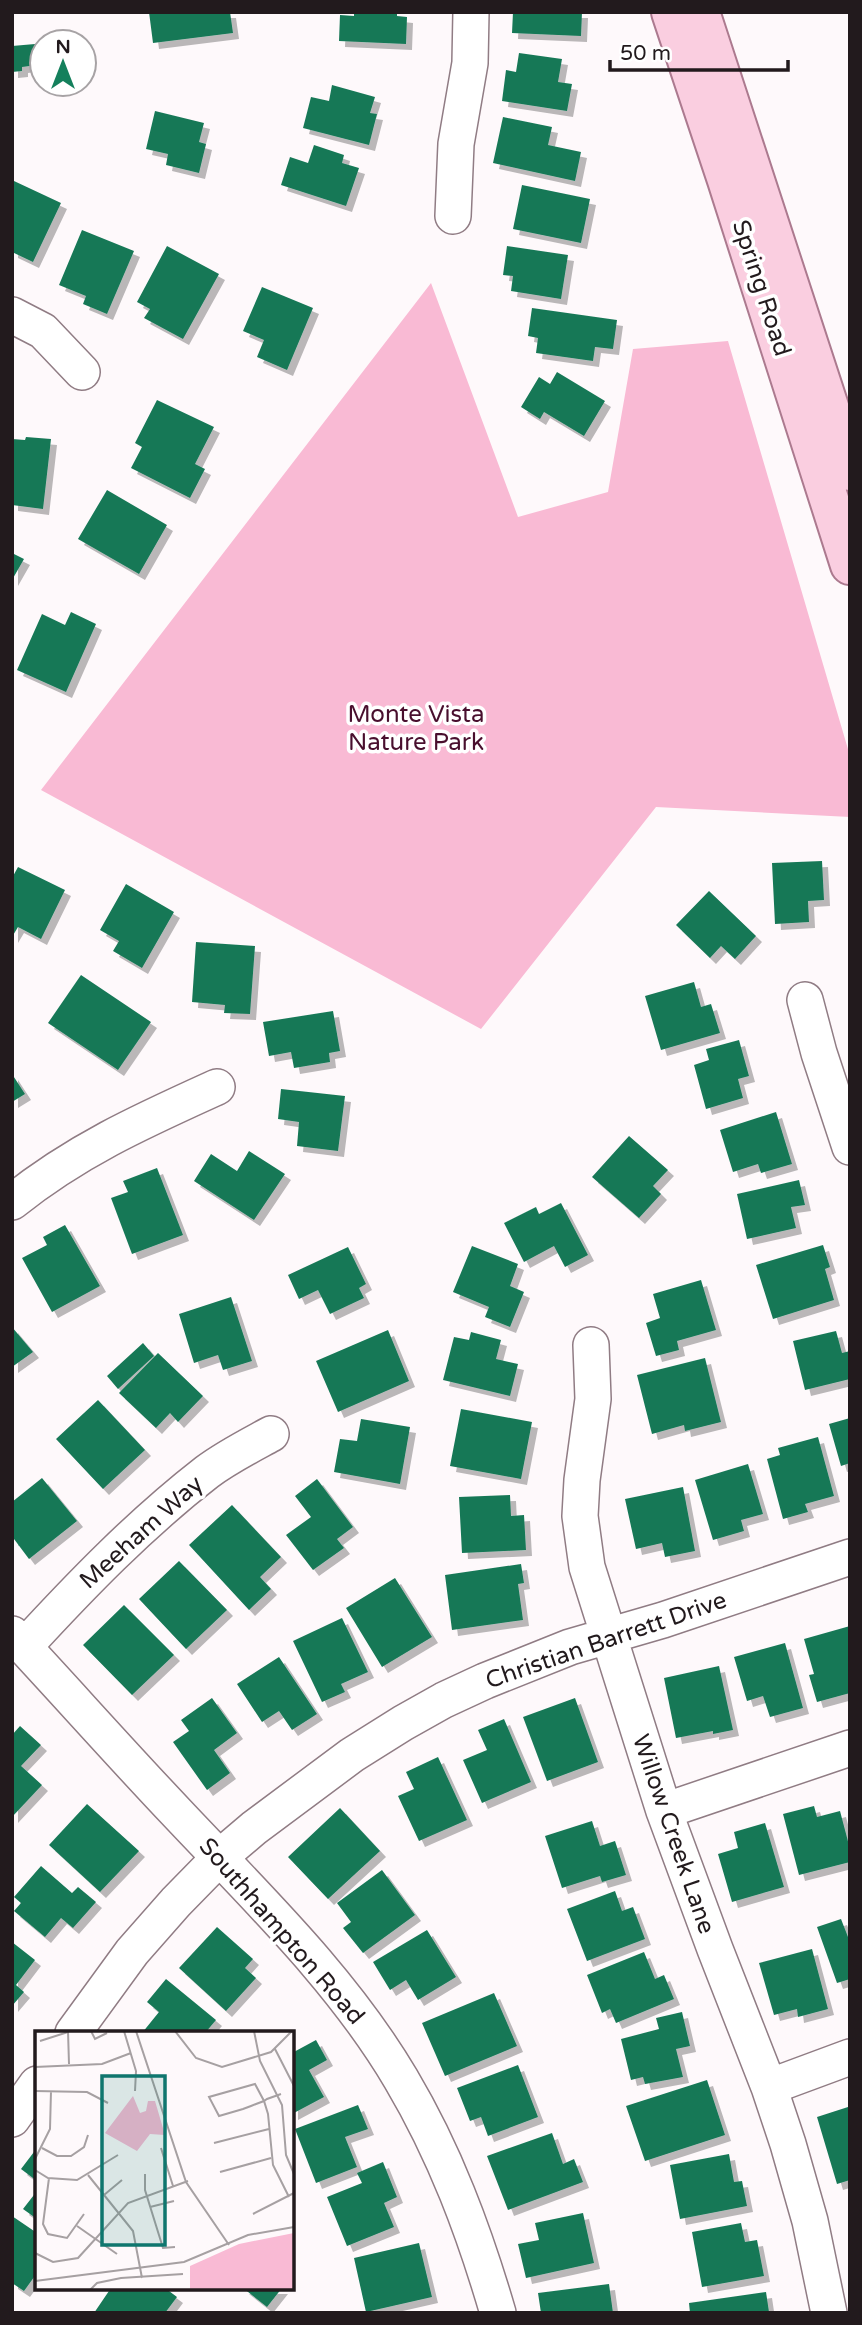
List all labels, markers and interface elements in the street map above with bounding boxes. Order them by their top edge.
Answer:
north arrow [28,28,98,98]
scale bar [610,28,788,72]
text: N [55,36,71,58]
text: 50 m [620,41,671,66]
street label: Spring Road [726,217,797,360]
park label: Monte Vista Nature Park [347,700,485,757]
street label: Meeham Way [74,1469,209,1595]
street label: Christian Barrett Drive [482,1586,730,1695]
street label: Willow Creek Lane [626,1731,721,1938]
street label: Southhampton Road [193,1832,371,2031]
inset map [35,2031,294,2290]

